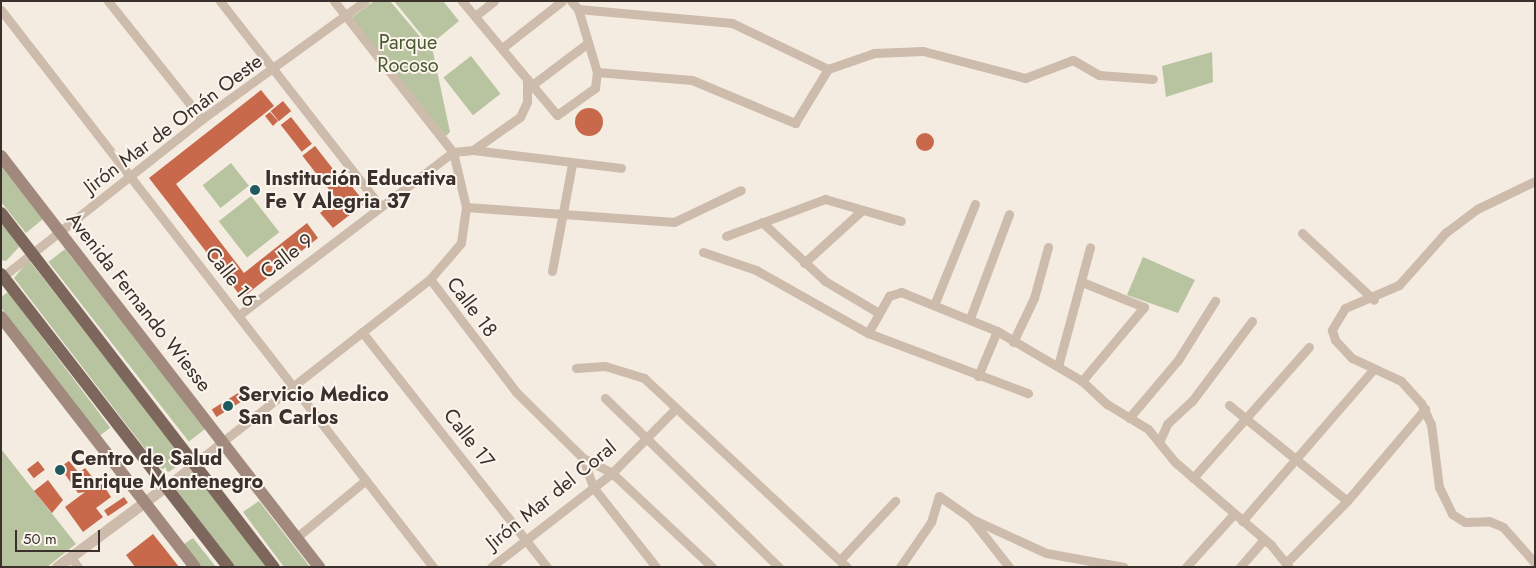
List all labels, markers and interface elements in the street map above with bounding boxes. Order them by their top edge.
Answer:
park label: Parque Rocoso [377,31,439,78]
street label: Jirón Mar de Omán Oeste [79,49,267,199]
place label: Institución Educativa Fe Y Alegria 37 [265,166,456,213]
marker: Institución Educativa Fe Y Alegria 37 [249,184,261,196]
street label: Avenida Fernando Wiesse [62,208,216,396]
street label: Calle 9 [256,228,318,284]
street label: Calle 16 [200,242,262,312]
street label: Calle 18 [442,272,502,342]
place label: Servicio Medico San Carlos [238,382,389,429]
marker: Servicio Medico San Carlos [222,400,234,412]
street label: Calle 17 [439,404,499,472]
street label: Jirón Mar del Coral [481,435,621,555]
place label: Centro de Salud Enrique Montenegro [71,446,263,493]
marker: Centro de Salud Enrique Montenegro [53,463,67,477]
scale bar [18,520,102,552]
text: 50 m [23,528,57,550]

